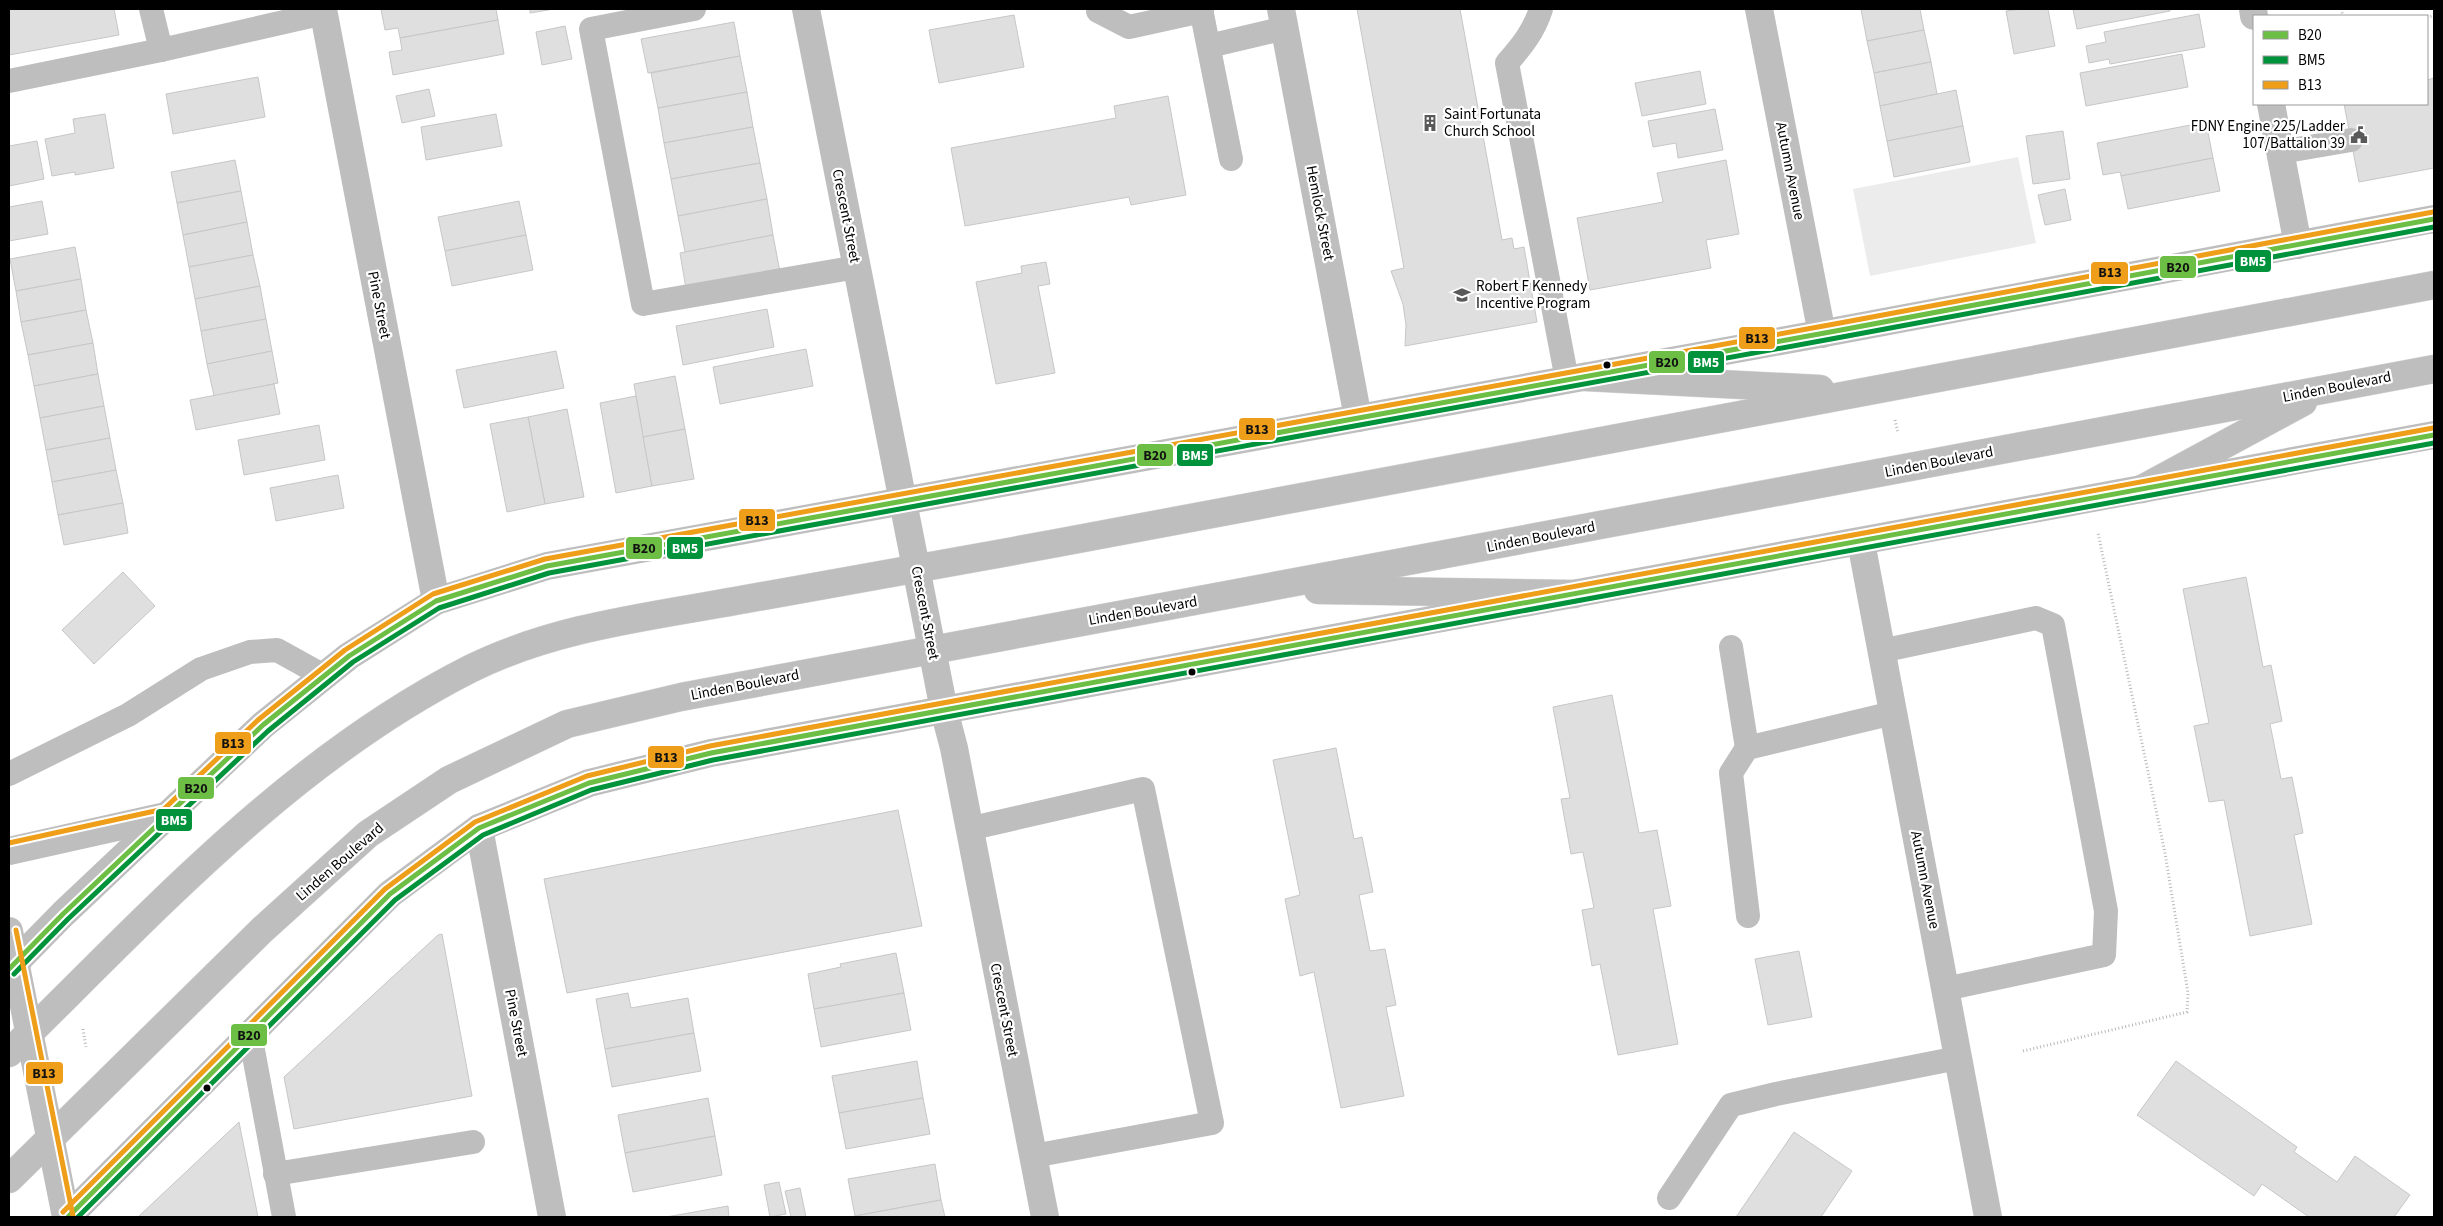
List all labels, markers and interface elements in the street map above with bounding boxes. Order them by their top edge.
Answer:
legend [2253,15,2428,105]
text: B20 [2298,25,2322,46]
text: BM5 [2298,50,2325,71]
text: B13 [2298,75,2322,96]
place label: Saint Fortunata Church School [1444,104,1541,142]
building icon: Saint Fortunata Church School [1420,113,1440,133]
place label: FDNY Engine 225/Ladder 107/Battalion 39 [2191,116,2346,154]
street label: Autumn Avenue [1770,120,1810,222]
public building icon: FDNY Engine 225/Ladder 107/Battalion 39 [2349,125,2369,145]
street label: Hemlock Street [1300,164,1340,262]
street label: Crescent Street [827,167,865,265]
line badge: BM5 [2234,249,2272,273]
text: BM5 [2240,252,2266,272]
line badge: B20 [2159,255,2197,279]
text: B20 [2166,258,2190,278]
line badge: B13 [2090,261,2129,285]
text: B13 [2098,263,2122,283]
street label: Pine Street [362,269,396,341]
place label: Robert F Kennedy Incentive Program [1476,276,1591,314]
school or university icon: Robert F Kennedy Incentive Program [1452,285,1472,305]
line badge: B13 [1738,326,1776,350]
text: B13 [1745,329,1769,349]
line badge: B20 [1648,350,1686,374]
line badge: BM5 [1687,350,1725,374]
text: B20 [1655,353,1679,373]
text: BM5 [1693,353,1719,373]
unlabelled marker [1602,360,1612,370]
street label: Linden Boulevard [2281,366,2393,408]
line badge: B13 [1238,417,1276,441]
text: B13 [1245,420,1269,440]
street label: Linden Boulevard [1883,441,1995,483]
line badge: B20 [1136,443,1174,467]
line badge: BM5 [1176,443,1214,467]
text: B20 [1143,446,1167,466]
text: BM5 [1182,446,1208,466]
line badge: B13 [738,508,776,532]
text: B13 [745,511,769,531]
street label: Linden Boulevard [1485,516,1597,558]
line badge: B20 [625,536,663,560]
line badge: BM5 [666,536,704,560]
text: B20 [632,539,656,559]
text: BM5 [672,539,698,559]
street label: Crescent Street [906,564,944,662]
street label: Linden Boulevard [1087,591,1199,631]
street label: Linden Boulevard [689,664,801,706]
unlabelled marker [1187,667,1197,677]
line badge: B13 [214,731,252,755]
text: B13 [221,734,245,754]
line badge: B13 [647,745,685,769]
text: B13 [654,748,678,768]
line badge: B20 [177,776,215,800]
text: B20 [184,779,208,799]
line badge: BM5 [155,808,193,832]
text: BM5 [161,811,187,831]
street label: Linden Boulevard [292,818,388,906]
street label: Autumn Avenue [1905,829,1945,931]
street label: Crescent Street [985,961,1023,1059]
street label: Pine Street [499,987,533,1059]
line badge: B20 [230,1023,268,1047]
text: B20 [237,1026,261,1046]
line badge: B13 [25,1061,64,1085]
text: B13 [32,1064,56,1084]
unlabelled marker [202,1083,212,1093]

